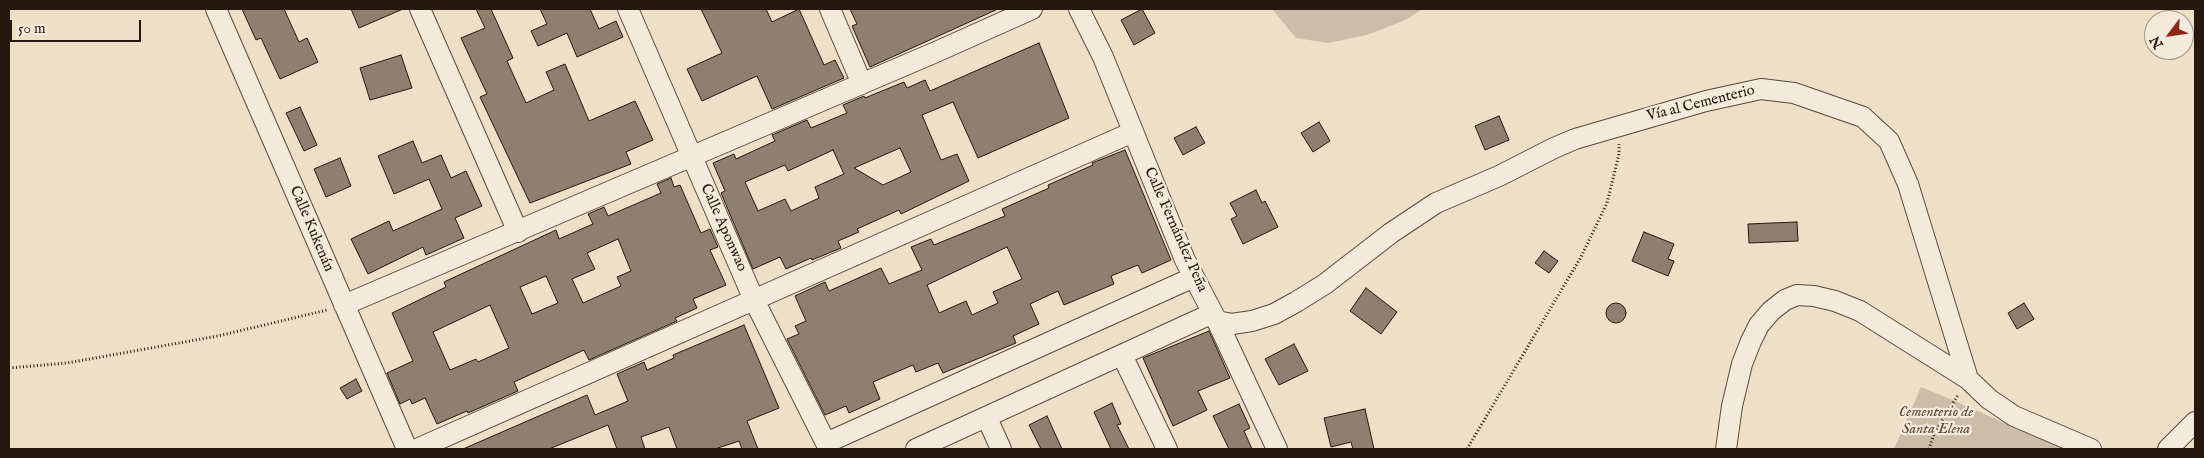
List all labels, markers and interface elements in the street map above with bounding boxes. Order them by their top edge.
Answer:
scale bar [12,10,144,42]
north arrow [2144,10,2194,60]
text: 50 m [18,19,46,38]
text: N [2146,32,2168,52]
street label: Vía al Cementerio [1645,82,1757,126]
street label: Calle Fernández Peña [1139,165,1211,295]
street label: Calle Aponwao [696,181,750,275]
street label: Calle Kukenán [285,183,337,275]
park label: Cementerio de Santa Elena [1899,404,1973,439]

